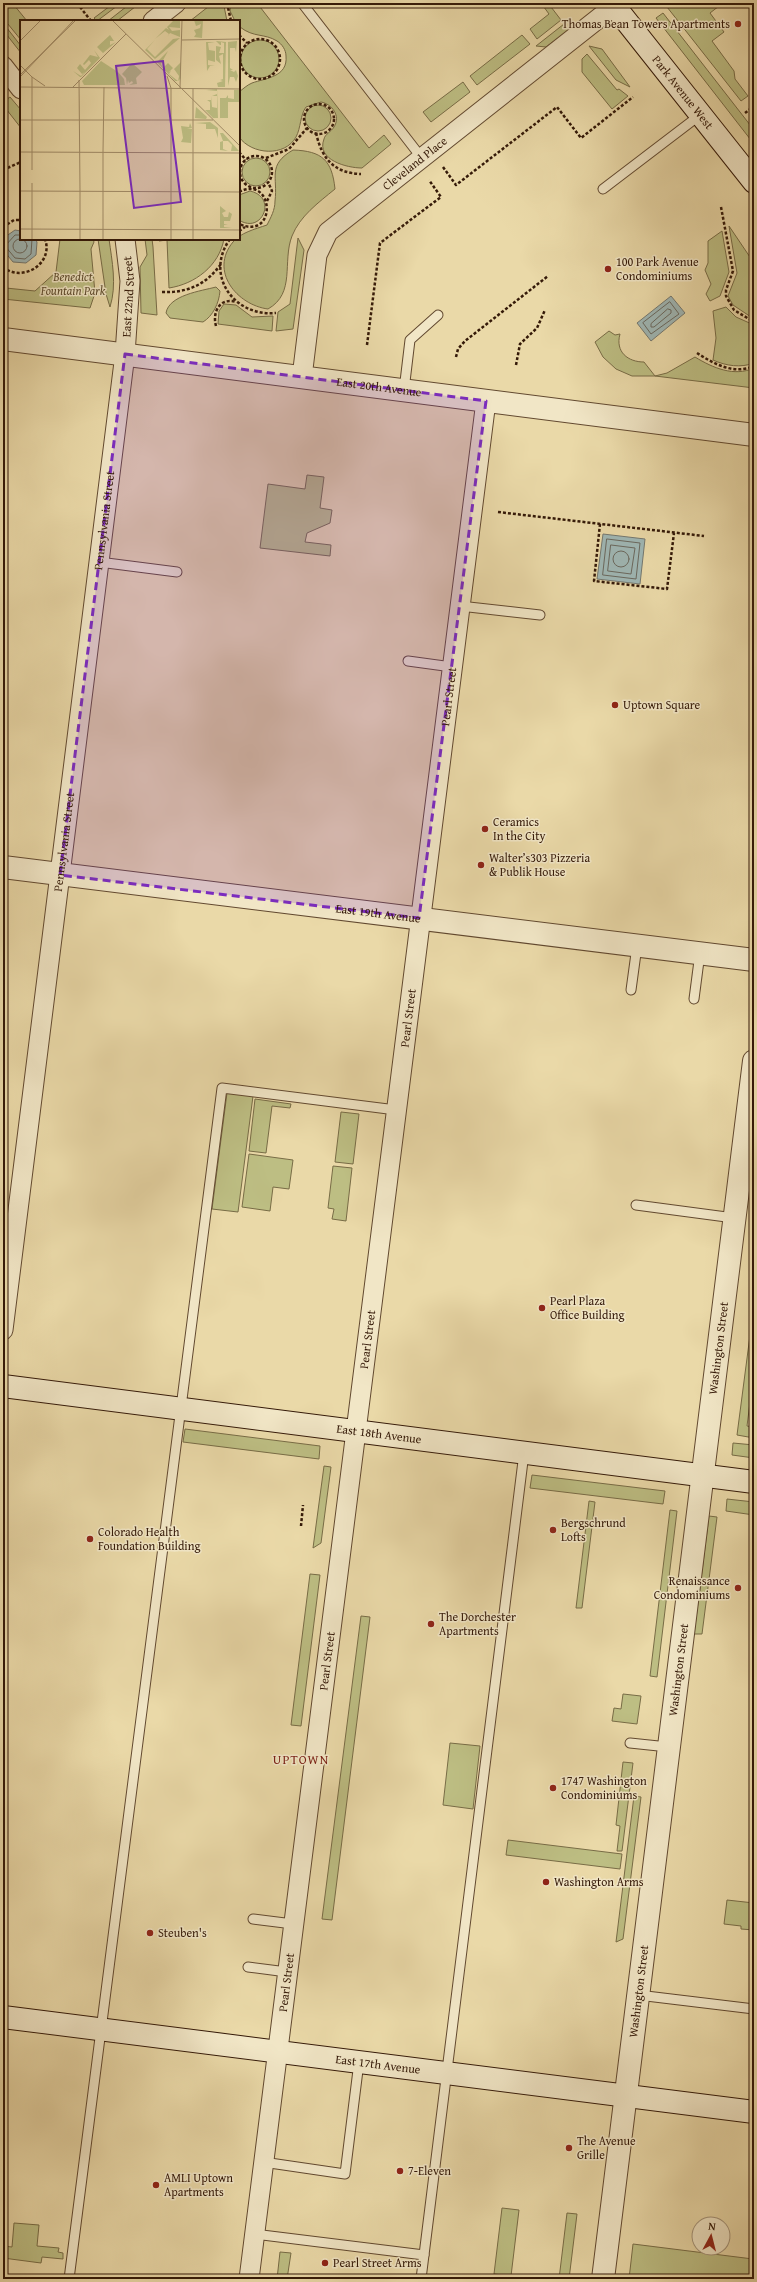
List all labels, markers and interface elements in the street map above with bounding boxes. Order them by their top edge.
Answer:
place label: Thomas Bean Towers Apartments [562,15,730,32]
marker: Thomas Bean Towers Apartments [733,19,743,29]
inset map [20,20,240,240]
street label: Park Avenue West [649,52,718,133]
street label: Cleveland Place [379,132,451,194]
place label: 100 Park Avenue Condominiums [616,253,699,284]
street label: East 22nd Street [117,255,138,338]
marker: 100 Park Avenue Condominiums [603,264,613,274]
park label: Benedict Fountain Park [40,268,106,299]
street label: East 20th Avenue [335,373,423,400]
street label: Pennsylvania Street [89,469,118,571]
street label: Pearl Street [436,665,460,727]
place label: Uptown Square [623,696,701,713]
marker: Uptown Square [610,700,620,710]
street label: Pennsylvania Street [49,790,78,892]
place label: Ceramics In the City [493,813,545,844]
marker: Ceramics In the City [480,824,490,834]
place label: Walter’s303 Pizzeria & Publik House [489,849,590,880]
marker: Walter’s303 Pizzeria & Publik House [476,860,486,870]
street label: East 19th Avenue [335,899,422,927]
street label: Pearl Street [396,987,420,1048]
place label: Pearl Plaza Office Building [550,1292,624,1323]
street label: Washington Street [704,1300,732,1395]
marker: Pearl Plaza Office Building [537,1303,547,1313]
street label: Pearl Street [355,1308,379,1370]
street label: East 18th Avenue [335,1420,423,1447]
place label: Bergschrund Lofts [561,1514,626,1545]
place label: Colorado Health Foundation Building [98,1523,200,1554]
marker: Bergschrund Lofts [548,1525,558,1535]
marker: Colorado Health Foundation Building [85,1534,95,1544]
place label: Renaissance Condominiums [654,1572,730,1603]
marker: Renaissance Condominiums [733,1583,743,1593]
place label: The Dorchester Apartments [439,1608,516,1639]
marker: The Dorchester Apartments [426,1619,436,1629]
street label: Washington Street [664,1622,692,1717]
street label: Pearl Street [314,1630,339,1691]
district label: UPTOWN [273,1750,329,1769]
place label: 1747 Washington Condominiums [561,1772,647,1803]
marker: 1747 Washington Condominiums [548,1783,558,1793]
place label: Washington Arms [554,1873,644,1890]
marker: Washington Arms [541,1877,551,1887]
place label: Steuben's [158,1924,207,1941]
marker: Steuben's [145,1928,155,1938]
street label: Washington Street [624,1943,652,2038]
street label: Pearl Street [274,1951,298,2013]
street label: East 17th Avenue [335,2050,422,2078]
place label: The Avenue Grille [577,2132,636,2163]
marker: The Avenue Grille [564,2143,574,2153]
place label: 7-Eleven [408,2162,451,2179]
marker: 7-Eleven [395,2166,405,2176]
place label: AMLI Uptown Apartments [164,2169,233,2200]
marker: AMLI Uptown Apartments [151,2180,161,2190]
north arrow [691,2216,731,2256]
text: N [708,2218,717,2235]
place label: Pearl Street Arms [333,2254,422,2271]
marker: Pearl Street Arms [320,2258,330,2268]

